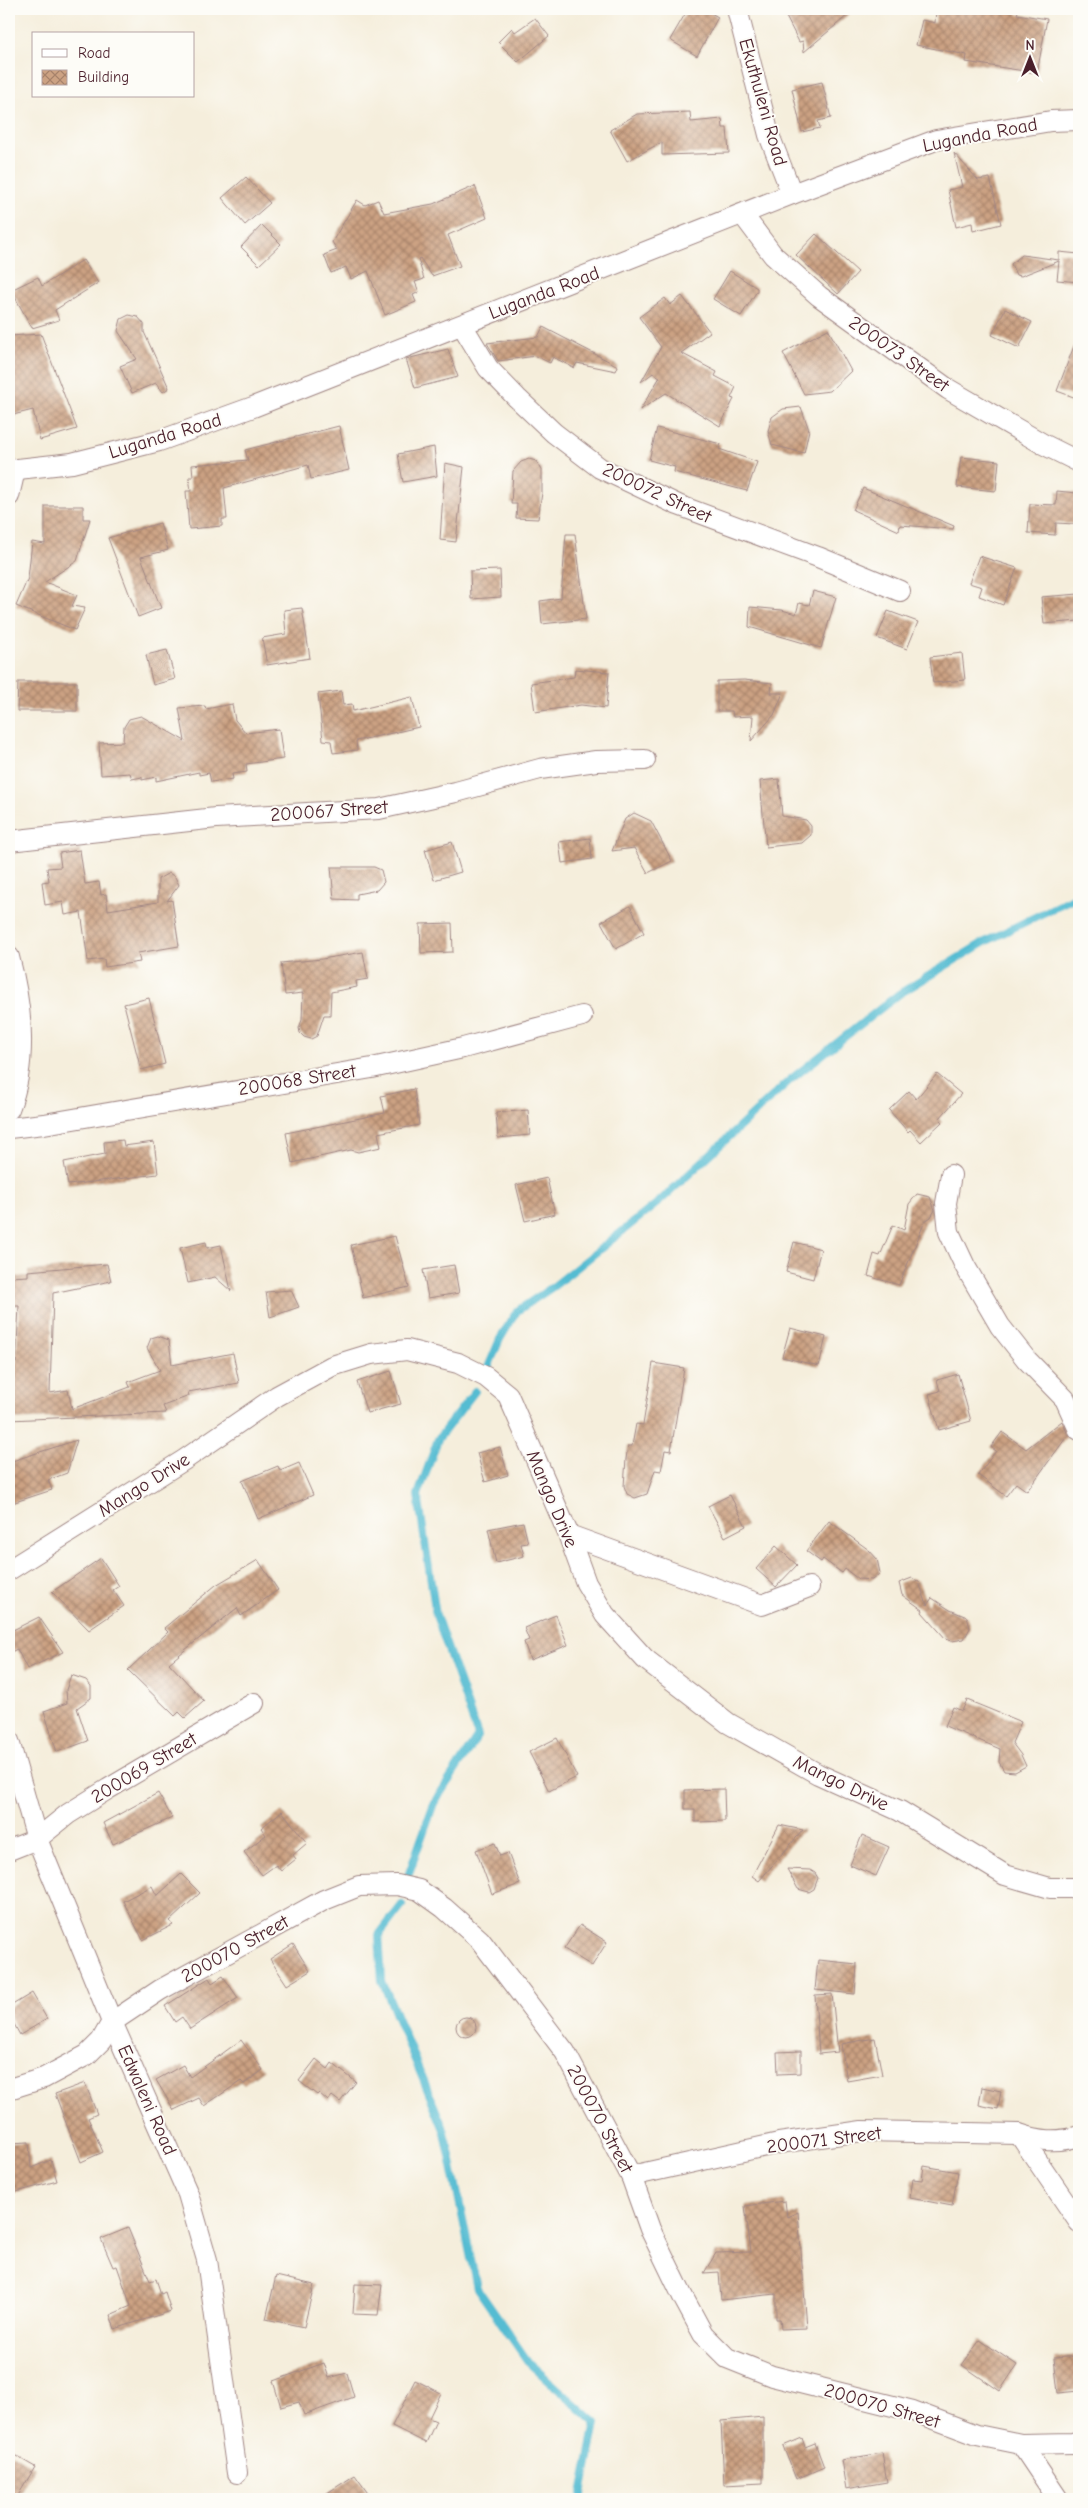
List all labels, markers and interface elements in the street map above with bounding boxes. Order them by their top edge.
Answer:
legend [32,32,195,98]
north arrow [1006,32,1056,82]
street label: Ekuthuleni Road [734,36,792,168]
text: N [1025,37,1035,54]
text: Road [78,44,110,62]
text: Building [78,68,129,86]
street label: Luganda Road [921,113,1039,157]
street label: Luganda Road [486,262,602,324]
street label: 200073 Street [845,311,954,397]
street label: Luganda Road [106,408,224,464]
street label: 200072 Street [599,458,715,528]
street label: 200067 Street [269,796,389,826]
street label: 200068 Street [237,1060,358,1100]
street label: Mango Drive [522,1447,582,1551]
street label: Mango Drive [94,1448,194,1522]
street label: 200069 Street [87,1728,201,1808]
street label: Mango Drive [790,1750,892,1816]
street label: 200070 Street [178,1910,293,1988]
street label: Edwaleni Road [113,2042,181,2158]
street label: 200070 Street [562,2061,638,2177]
street label: 200071 Street [766,2122,883,2158]
street label: 200070 Street [822,2379,943,2433]

